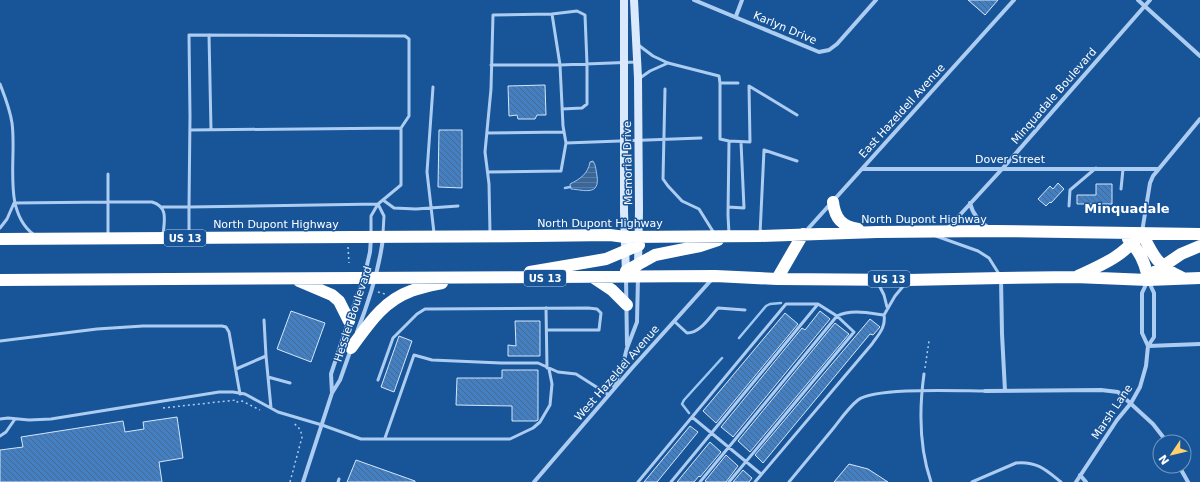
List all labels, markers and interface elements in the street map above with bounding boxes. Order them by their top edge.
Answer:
street label: Karlyn Drive [751,9,819,47]
street label: Minquadale Boulevard [1009,45,1099,147]
street label: East Hazeldell Avenue [856,61,948,161]
street label: Memorial Drive [621,121,635,205]
street label: Dover Street [975,153,1046,166]
district label: Minquadale [1084,201,1170,216]
street label: North Dupont Highway [861,213,987,226]
street label: North Dupont Highway [537,217,663,230]
street label: North Dupont Highway [213,218,339,231]
road number: US 13 [164,230,206,246]
street label: Hessler Boulevard [331,264,375,364]
road number: US 13 [524,270,566,286]
road number: US 13 [868,271,910,287]
street label: West Hazeldel Avenue [572,322,662,423]
street label: Marsh Lane [1089,382,1135,442]
north arrow [1152,434,1192,474]
text: N [1156,452,1172,467]

